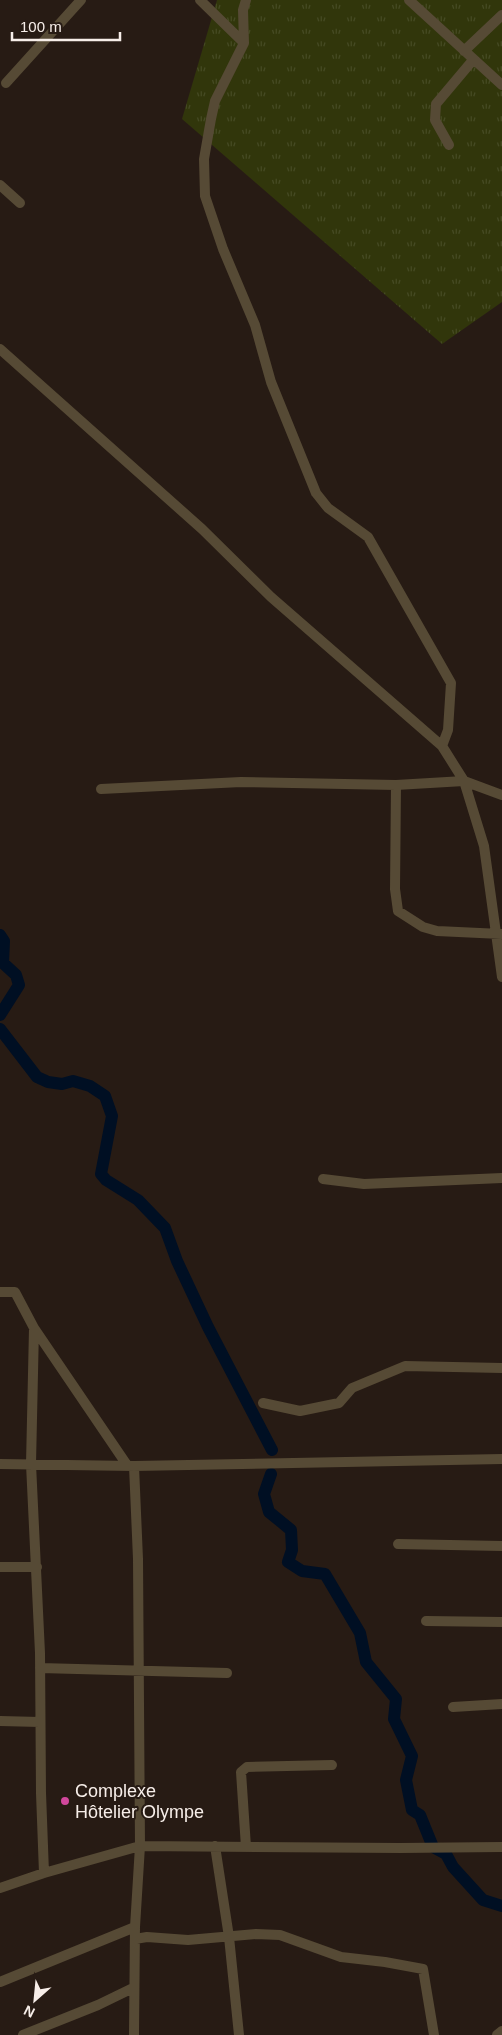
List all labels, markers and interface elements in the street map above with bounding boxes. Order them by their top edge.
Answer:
scale bar [12,10,120,42]
text: 100 m [20,18,62,35]
place label: Complexe Hôtelier Olympe [75,1781,204,1822]
marker: Complexe Hôtelier Olympe [59,1795,71,1807]
north arrow [10,1975,60,2025]
text: N [21,2002,37,2021]

